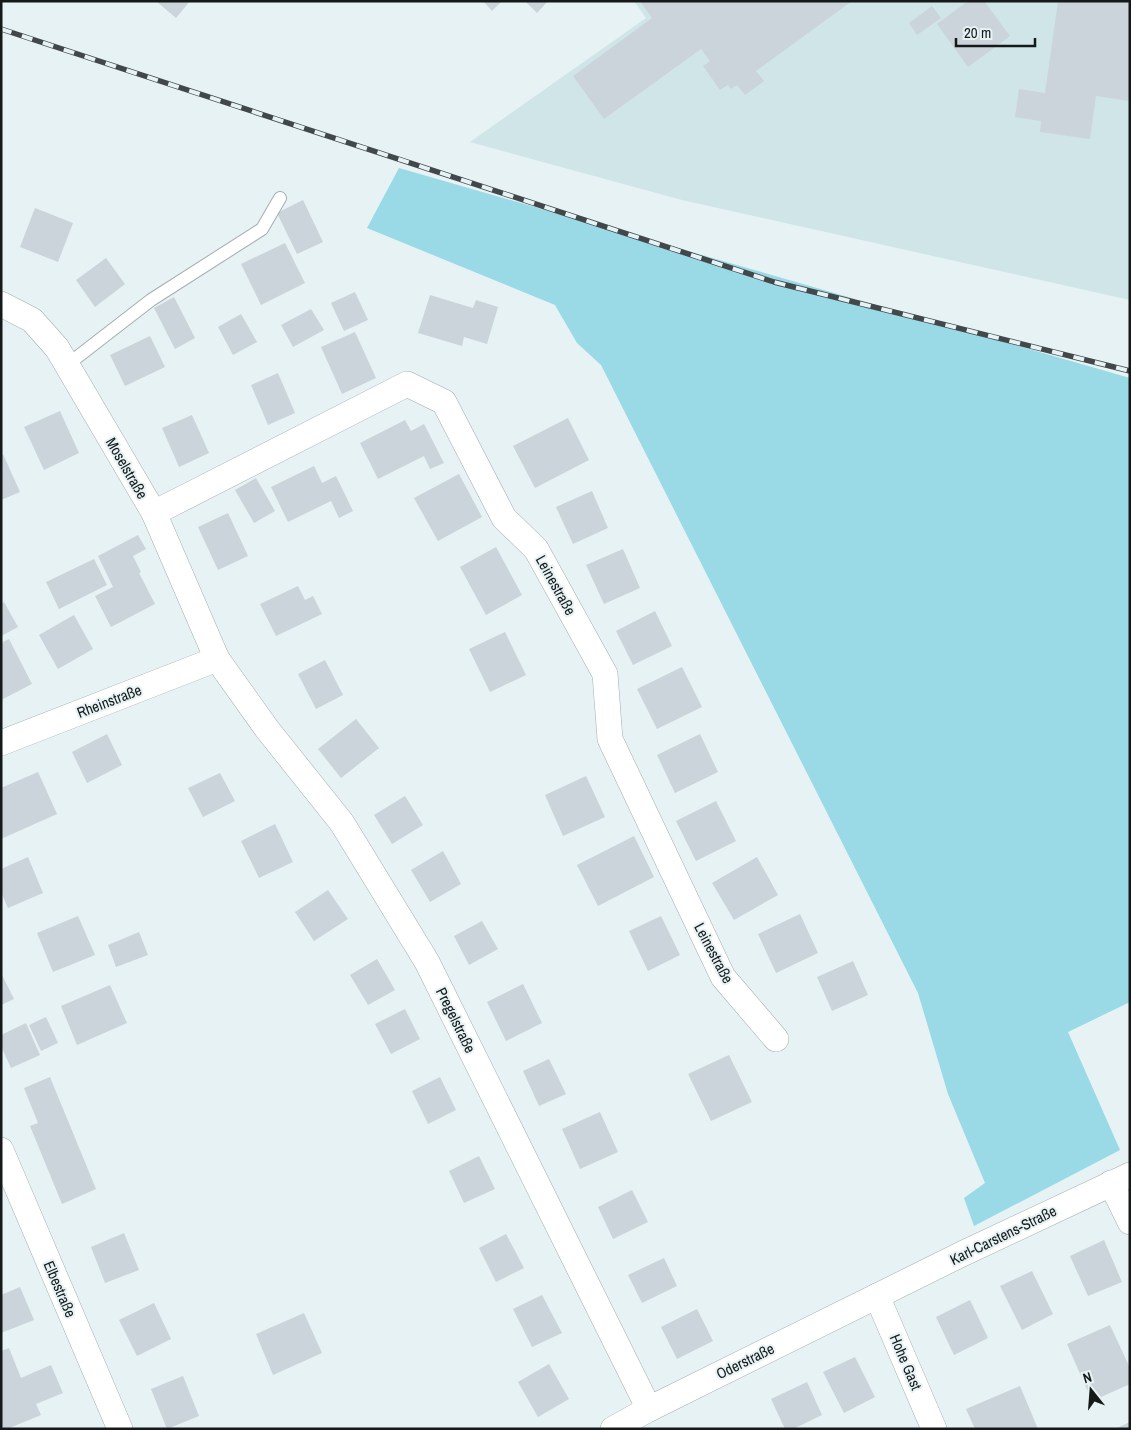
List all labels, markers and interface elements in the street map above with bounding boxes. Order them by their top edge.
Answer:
scale bar [956,15,1035,47]
text: 20 m [964,22,991,43]
street label: Moselstraße [101,433,153,503]
street label: Leinestraße [531,551,581,619]
street label: Rheinstraße [74,679,145,723]
street label: Leinestraße [689,919,739,987]
street label: Pregelstraße [431,984,481,1056]
street label: Karl-Carstens-Straße [946,1200,1060,1270]
street label: Elbestraße [39,1258,81,1321]
street label: Hohe Gast [885,1331,927,1394]
street label: Oderstraße [712,1338,778,1384]
north arrow [1066,1365,1116,1415]
text: N [1081,1368,1094,1387]

